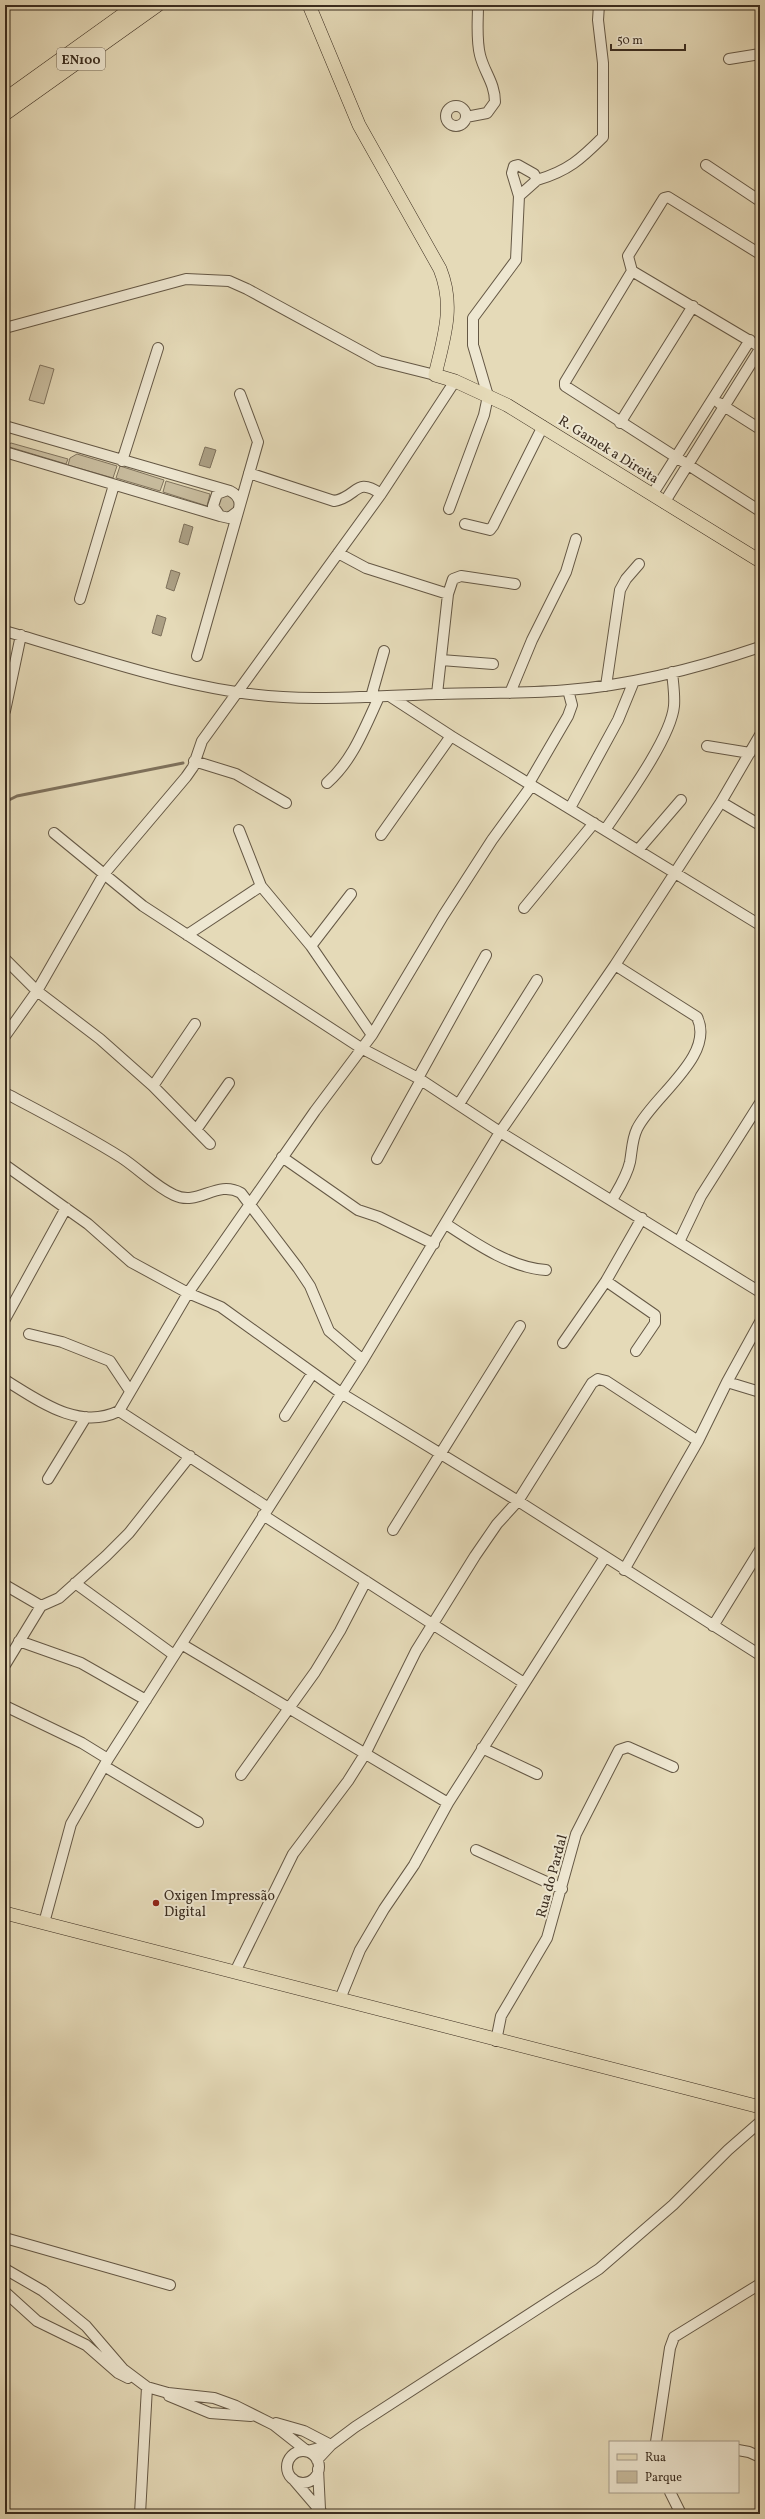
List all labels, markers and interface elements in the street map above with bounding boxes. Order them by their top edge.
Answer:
scale bar [611,26,685,52]
text: 50 m [617,33,643,49]
road number: EN100 [57,48,105,70]
street label: R. Gamek a Direita [554,412,662,489]
street label: Rua do Pardal [532,1833,573,1920]
place label: Oxigen Impressão Digital [164,1887,275,1922]
marker: Oxigen Impressão Digital [151,1898,161,1908]
legend [609,2441,739,2493]
text: Rua [645,2450,666,2466]
text: Parque [645,2470,682,2486]

